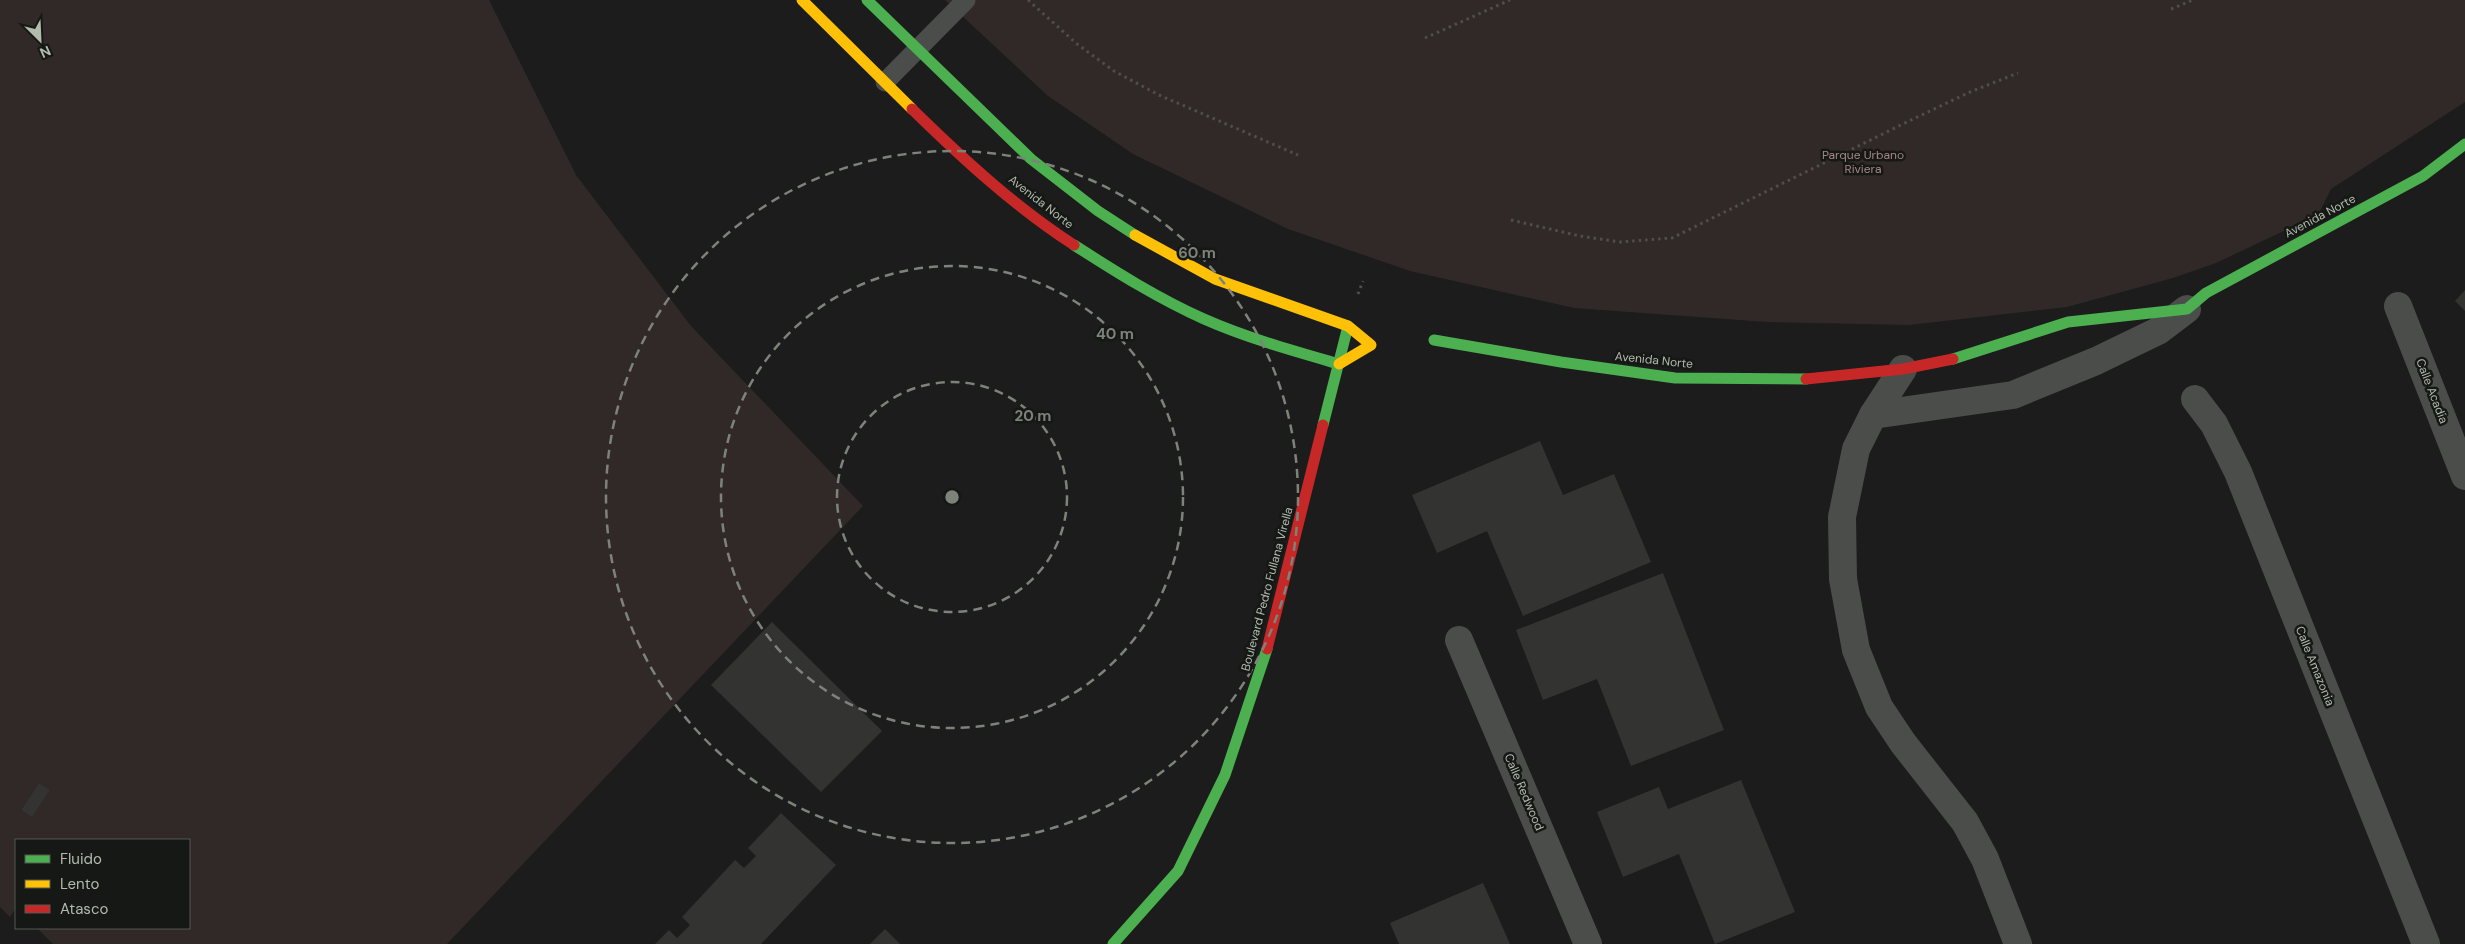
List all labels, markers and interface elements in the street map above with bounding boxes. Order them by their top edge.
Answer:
north arrow [15,15,65,65]
text: N [37,42,54,62]
park label: Parque Urbano Riviera [1822,147,1904,177]
street label: Avenida Norte [1005,172,1077,233]
street label: Avenida Norte [2282,190,2359,241]
text: 60 m [1178,243,1216,263]
text: 40 m [1096,324,1134,344]
street label: Avenida Norte [1614,348,1694,372]
street label: Calle Acadia [2412,356,2452,426]
text: 20 m [1015,406,1051,426]
centre of rings [943,488,961,506]
street label: Boulevard Pedro Fullana Virella [1237,505,1297,673]
street label: Calle Amazonia [2292,624,2338,708]
street label: Calle Redwood [1501,751,1547,833]
legend [15,839,190,929]
text: Fluido [60,849,102,869]
text: Lento [60,874,99,894]
text: Atasco [60,899,108,919]

